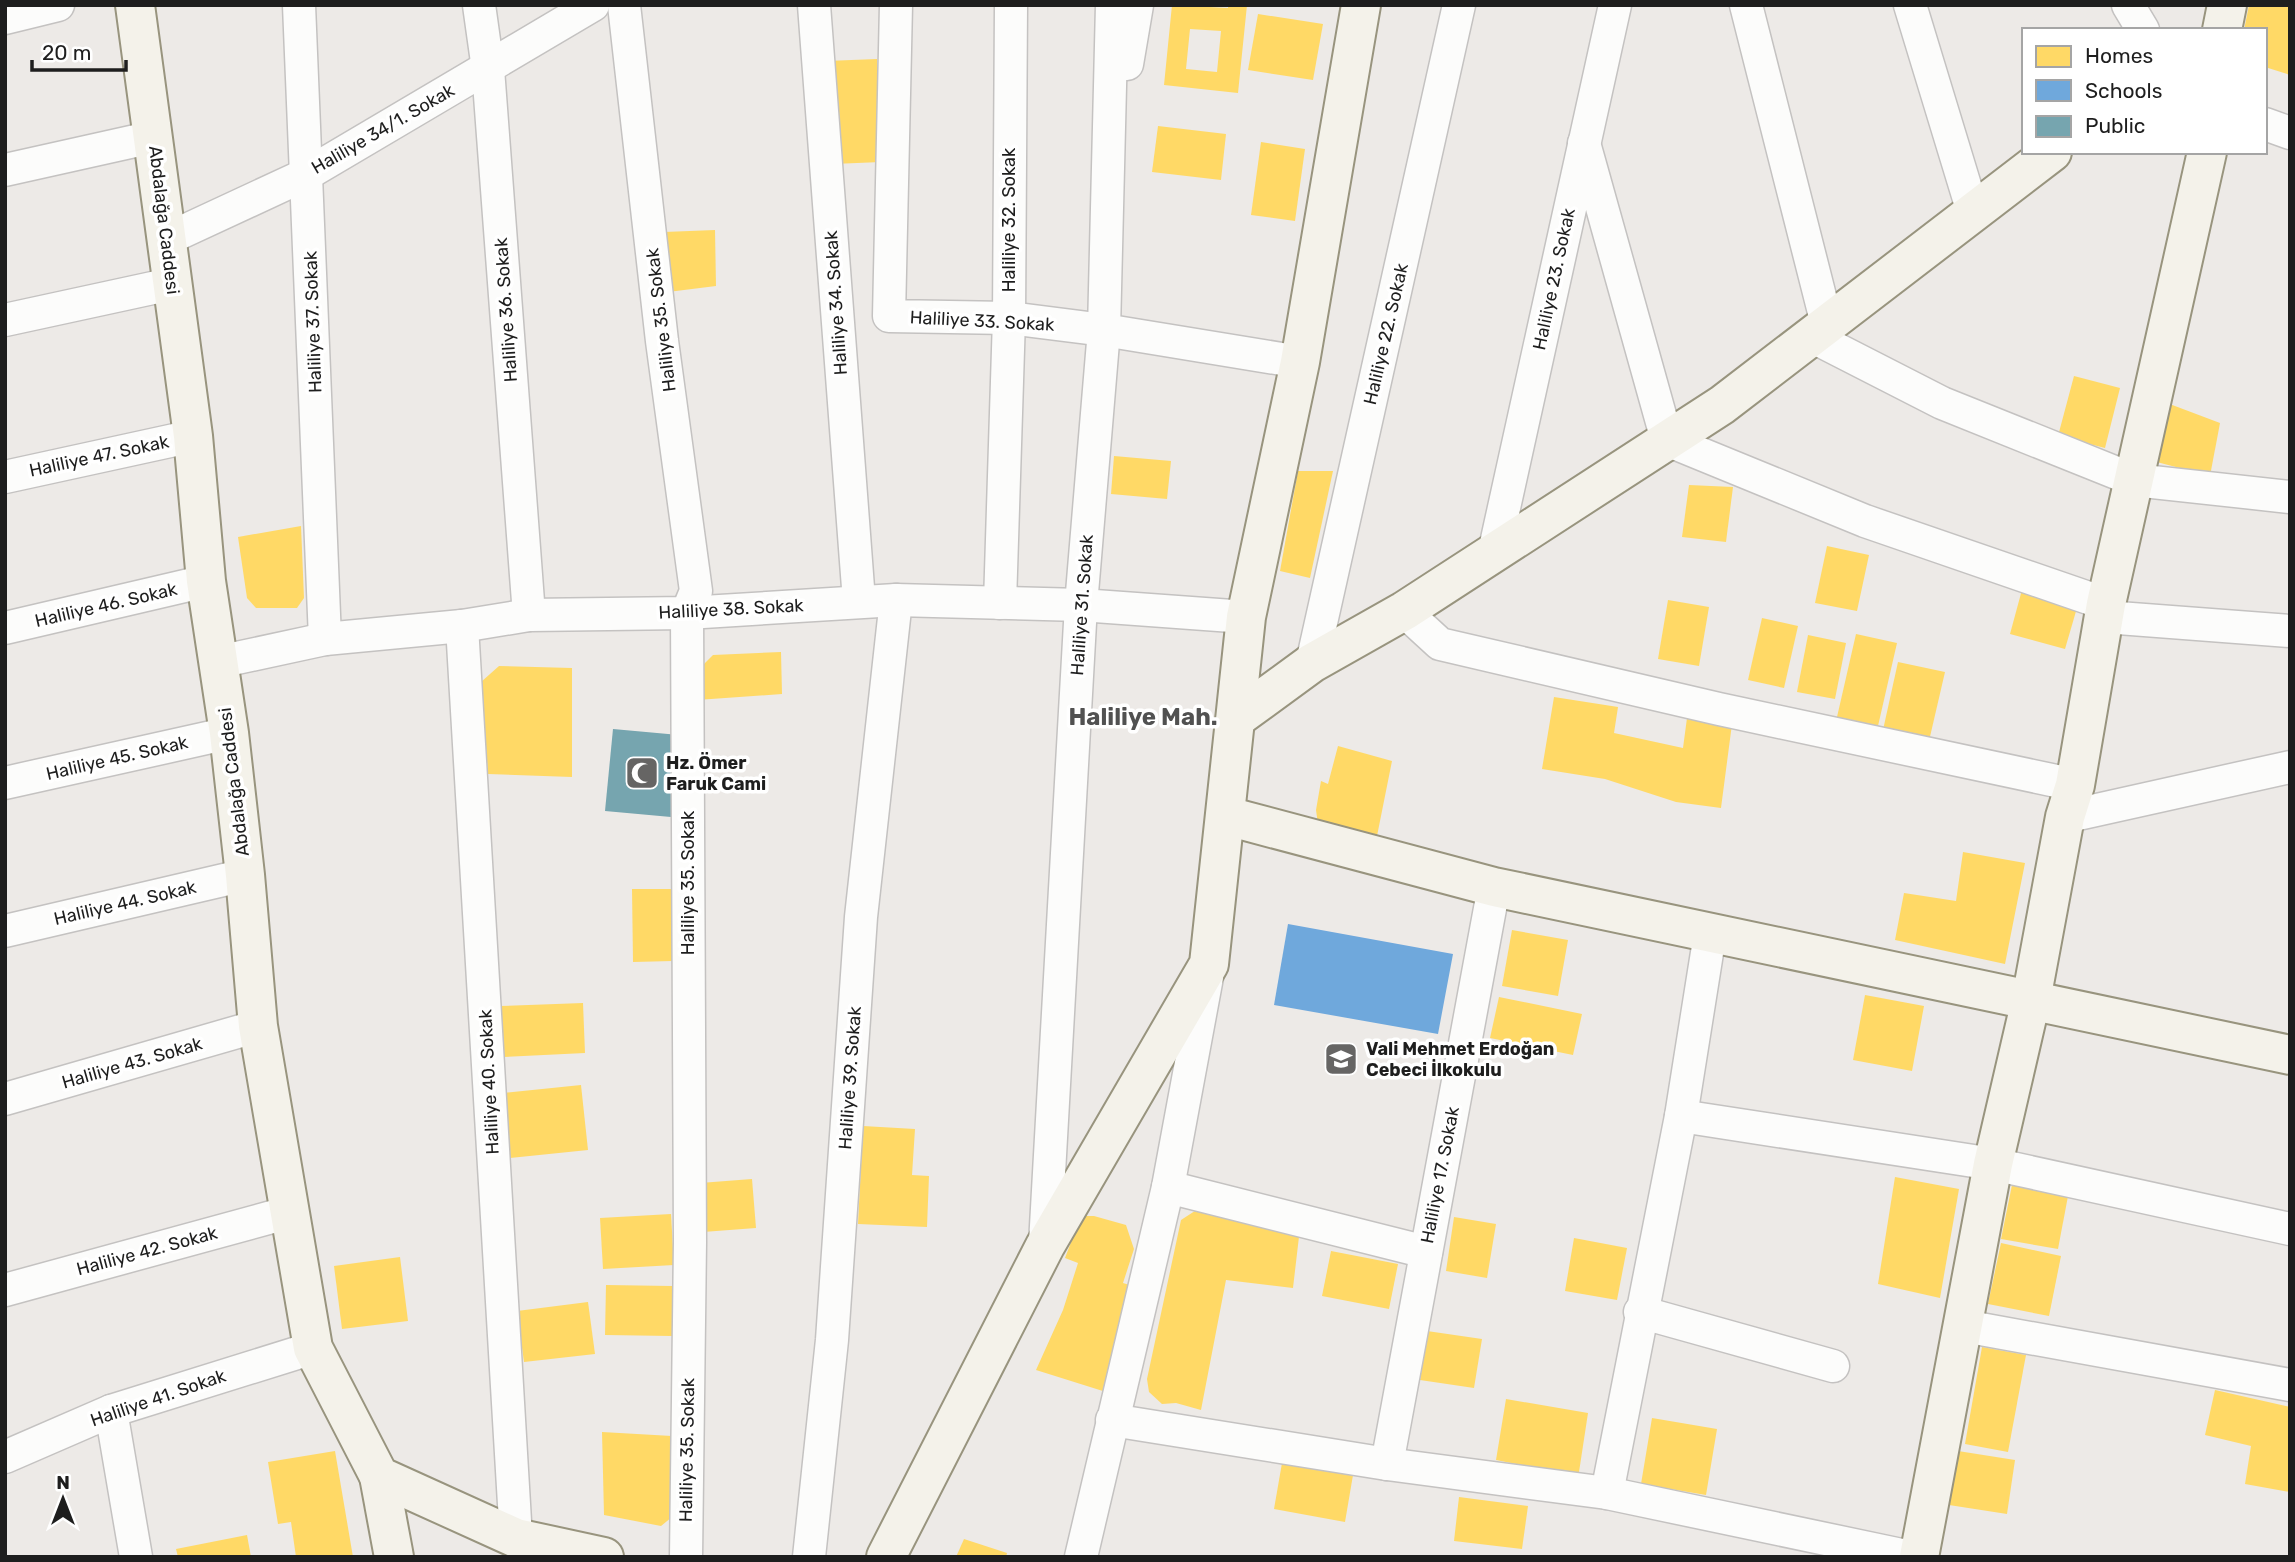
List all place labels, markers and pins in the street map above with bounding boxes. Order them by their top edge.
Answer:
place label: Hz. Ömer Faruk Cami [666,752,766,795]
mosque icon: Hz. Ömer Faruk Cami [623,754,661,792]
place label: Vali Mehmet Erdoğan Cebeci İlkokulu [1366,1038,1554,1081]
school or university icon: Vali Mehmet Erdoğan Cebeci İlkokulu [1322,1040,1360,1078]

